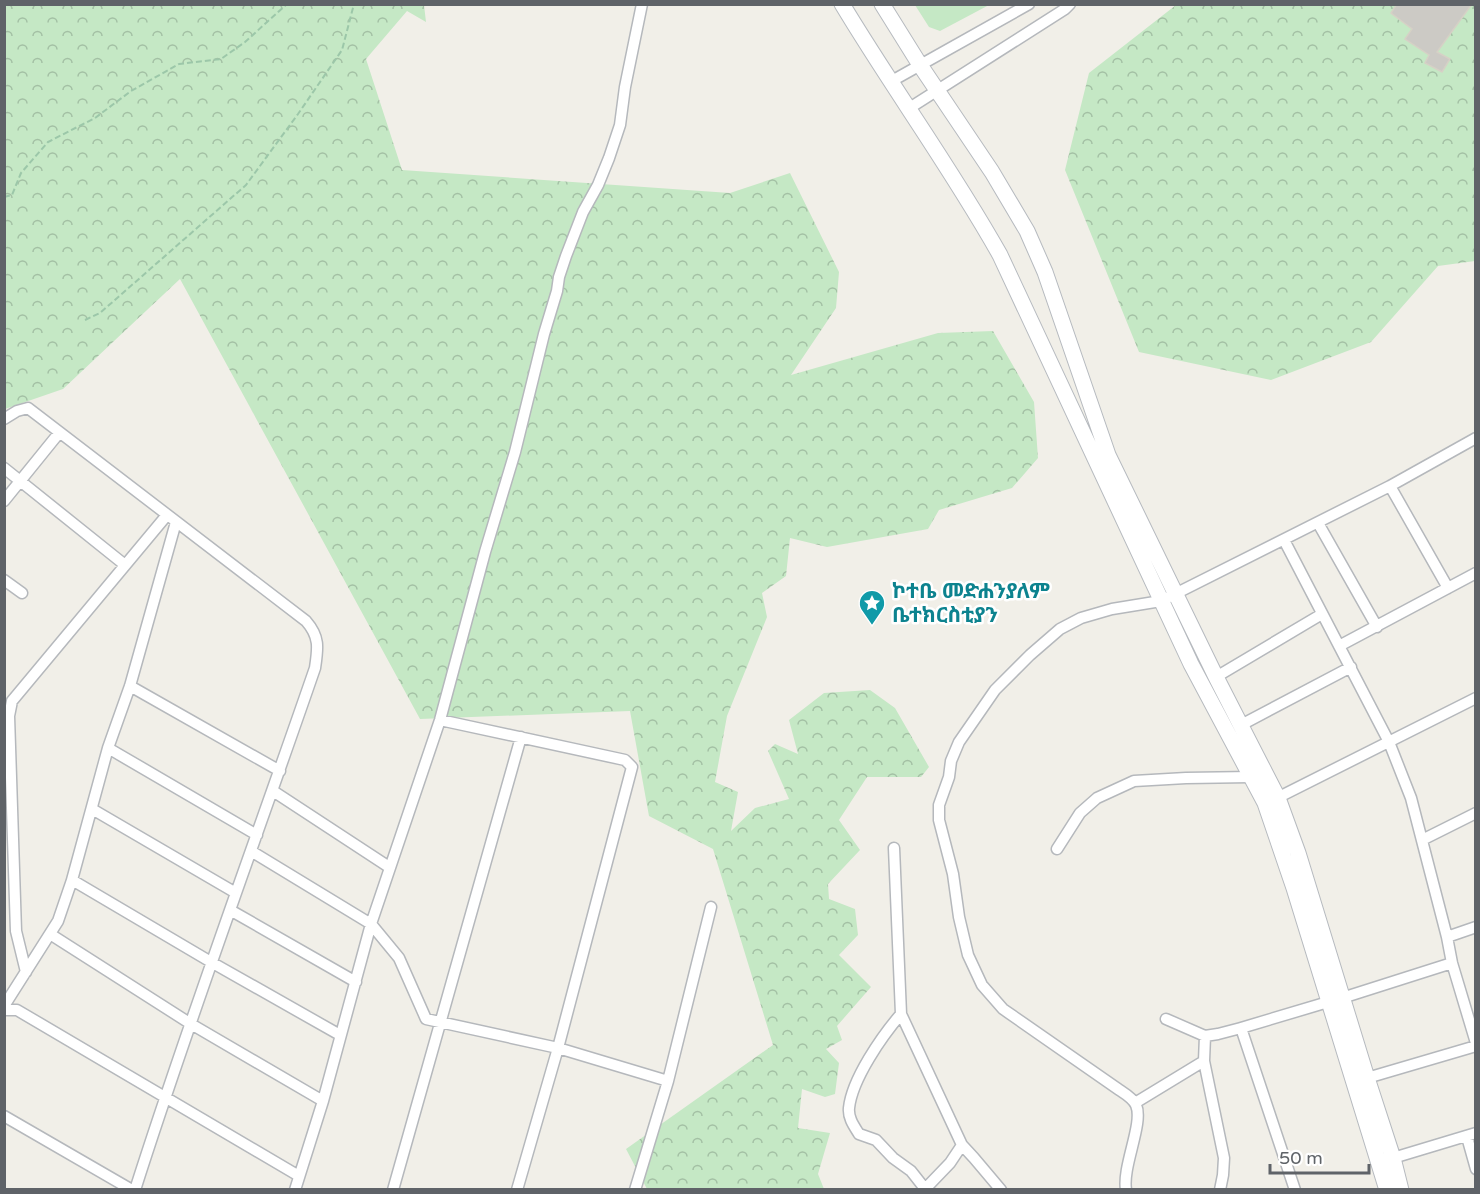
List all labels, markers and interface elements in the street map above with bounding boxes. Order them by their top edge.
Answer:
place label: ኮተቤ መድሐንያለም ቤተክርስቲያን [892,579,1050,628]
place icon: ኮተቤ መድሐንያለም ቤተክርስቲያን [857,588,887,626]
scale bar [1270,1137,1369,1175]
text: 50 m [1279,1147,1323,1169]

